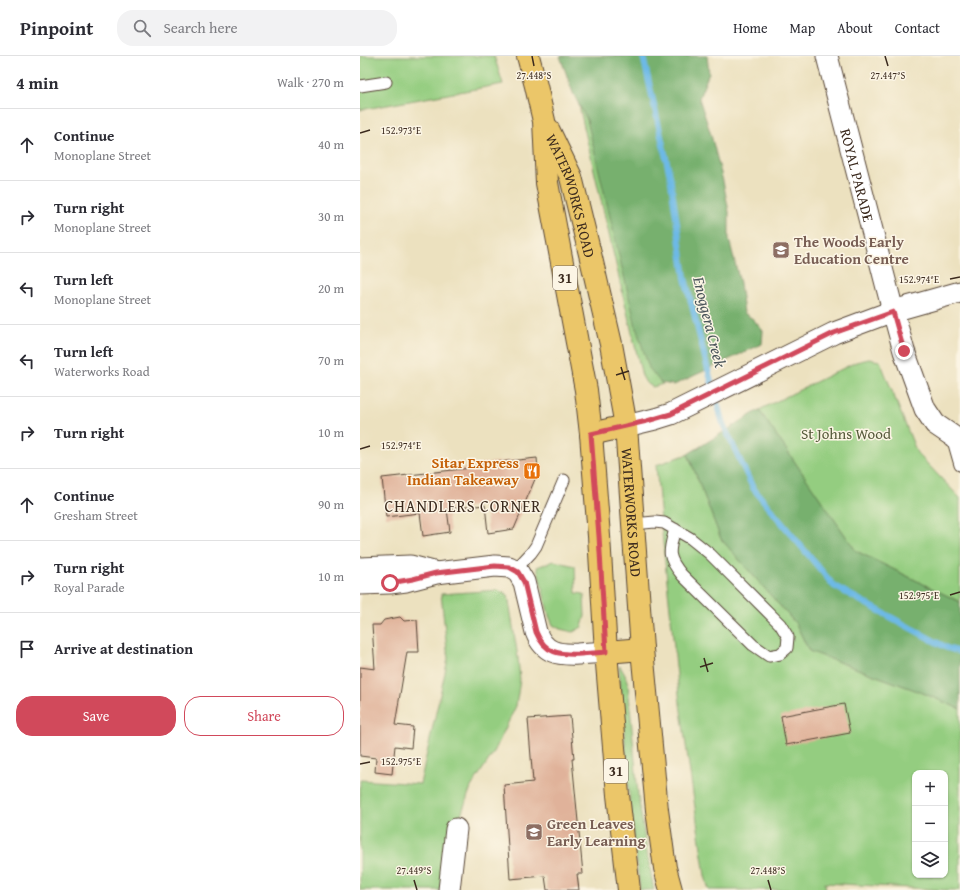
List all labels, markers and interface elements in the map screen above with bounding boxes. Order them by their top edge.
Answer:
search box [117,10,397,46]
text: Pinpoint [20,14,93,42]
icon: search [131,17,153,39]
text: Search here [163,17,237,38]
text: Home [733,18,768,38]
text: Map [790,18,815,38]
text: About [837,18,873,38]
text: Contact [895,18,940,38]
text: 27.448°S [517,68,552,83]
text: 27.447°S [871,68,906,83]
text: 4 min [16,70,58,95]
text: Walk · 270 m [277,73,344,92]
text: 152.973°E [381,123,421,138]
text: Continue [54,125,115,146]
street label: ROYAL PARADE [836,126,880,224]
street label: WATERWORKS ROAD [541,130,601,260]
icon: ahead [16,134,38,156]
text: 40 m [318,135,344,154]
text: Monoplane Street [54,146,151,165]
text: Turn right [54,197,125,218]
icon: right [16,206,38,228]
text: 30 m [318,207,344,226]
text: Monoplane Street [54,218,151,237]
place label: The Woods Early Education Centre [794,231,909,269]
school or university icon: The Woods Early Education Centre [771,240,791,260]
road number: 31 [553,266,577,290]
text: Turn left [54,269,113,290]
text: 152.974°E [899,272,939,287]
water label: Enoggera Creek [687,273,733,371]
icon: left [16,278,38,300]
text: 20 m [318,279,344,298]
text: Monoplane Street [54,290,151,309]
text: Turn left [54,341,113,362]
route end [895,342,913,360]
icon: left [16,350,38,372]
text: 70 m [318,351,344,370]
text: Waterworks Road [54,362,150,381]
icon: right [16,422,38,444]
text: Turn right [54,422,125,443]
text: 10 m [318,423,344,442]
park label: St Johns Wood [801,423,891,444]
text: 152.974°E [381,438,421,453]
street label: WATERWORKS ROAD [617,447,647,578]
place label: Sitar Express Indian Takeaway [407,452,519,490]
restaurant icon: Sitar Express Indian Takeaway [522,461,542,481]
text: Continue [54,485,115,506]
icon: ahead [16,494,38,516]
district label: CHANDLERS CORNER [384,494,542,518]
text: 90 m [318,495,344,514]
text: Gresham Street [54,506,138,525]
text: Turn right [54,557,125,578]
icon: right [16,566,38,588]
text: 10 m [318,567,344,586]
route start [381,574,399,592]
text: Royal Parade [54,578,125,597]
text: 152.975°E [899,588,939,603]
icon: arrive [16,638,38,660]
text: Arrive at destination [54,638,193,659]
button: Save [16,696,176,736]
button: Share [184,696,344,736]
text: 152.975°E [381,754,421,769]
road number: 31 [604,759,628,783]
map controls [912,770,948,878]
button: + [912,770,948,806]
button: − [912,806,948,842]
place label: Green Leaves Early Learning [547,813,645,851]
school or university icon: Green Leaves Early Learning [524,822,544,842]
button: layers [912,842,948,878]
text: 27.449°S [397,863,432,878]
text: 27.448°S [751,863,786,878]

